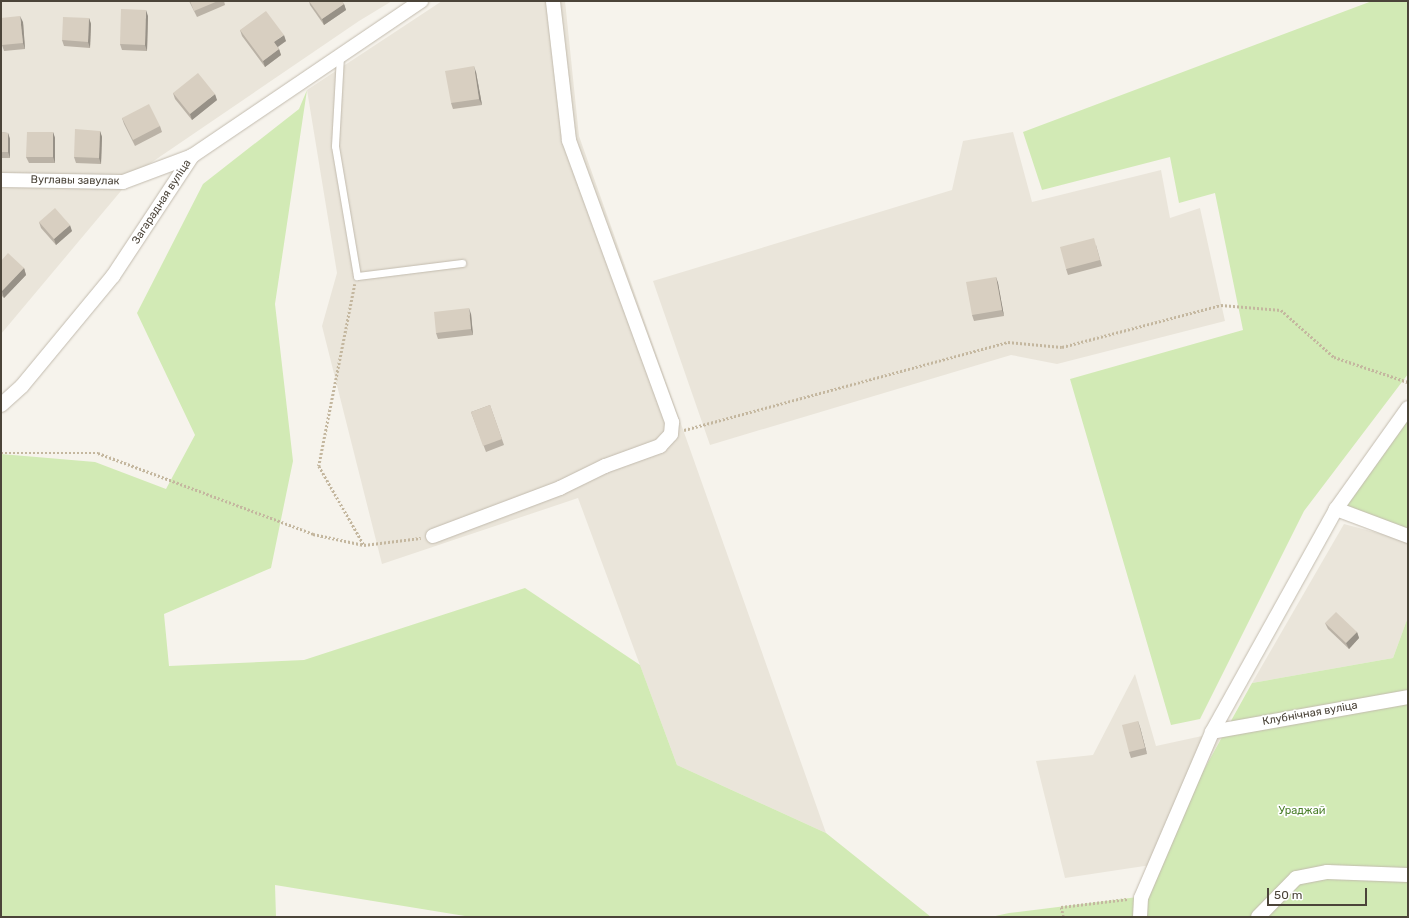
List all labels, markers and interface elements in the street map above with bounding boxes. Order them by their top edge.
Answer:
street label: Загарадная вуліца [130,157,194,247]
street label: Вуглавы завулак [30,174,120,188]
street label: Клубнічная вуліца [1261,699,1359,729]
park label: Ураджай [1279,804,1325,818]
scale bar [1269,880,1369,906]
text: 50 m [1274,888,1302,902]

